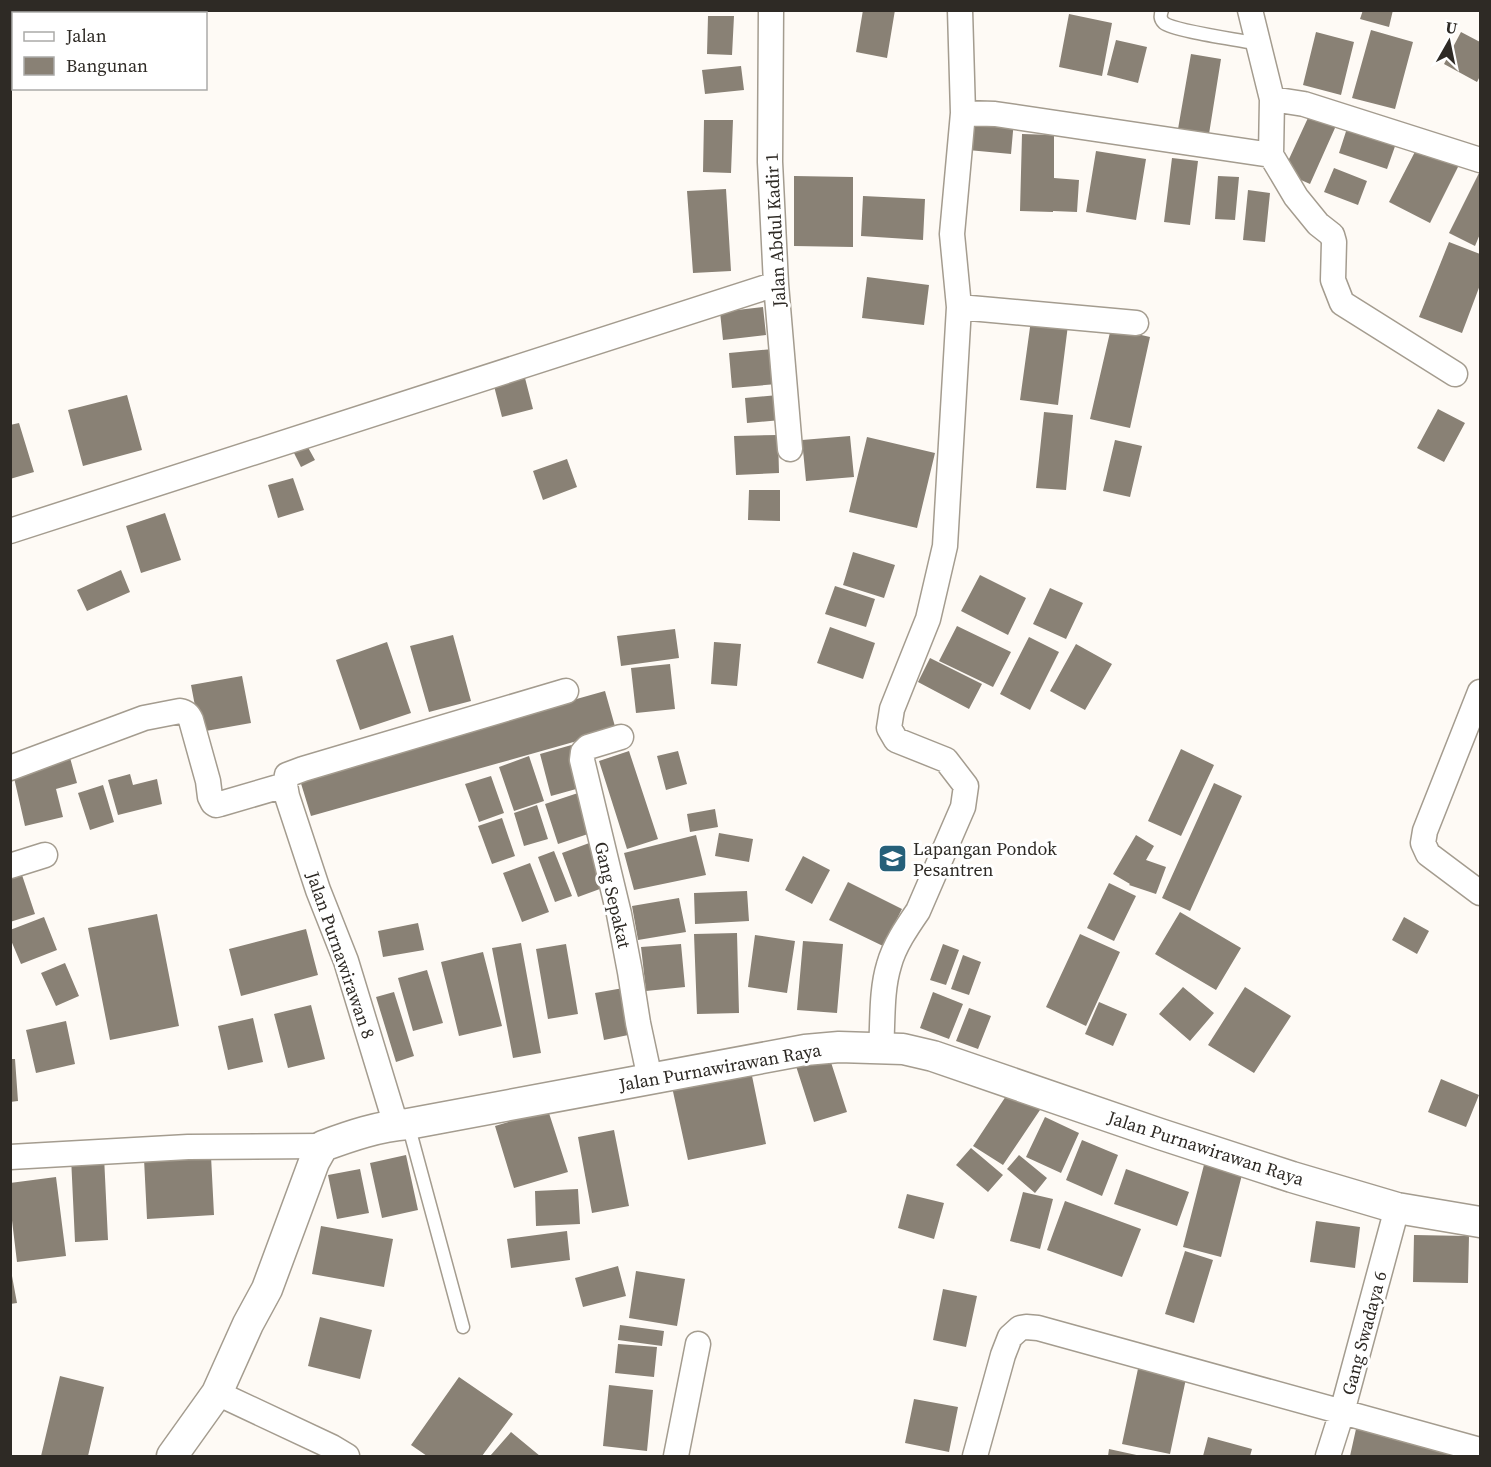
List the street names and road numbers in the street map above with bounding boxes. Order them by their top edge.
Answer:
street label: Jalan Abdul Kadir 1 [758,152,792,309]
street label: Gang Sepakat [589,839,637,951]
street label: Jalan Purnawirawan 8 [300,867,381,1042]
street label: Jalan Purnawirawan Raya [616,1037,824,1097]
street label: Jalan Purnawirawan Raya [1104,1104,1308,1192]
street label: Gang Swadaya 6 [1335,1268,1393,1398]

